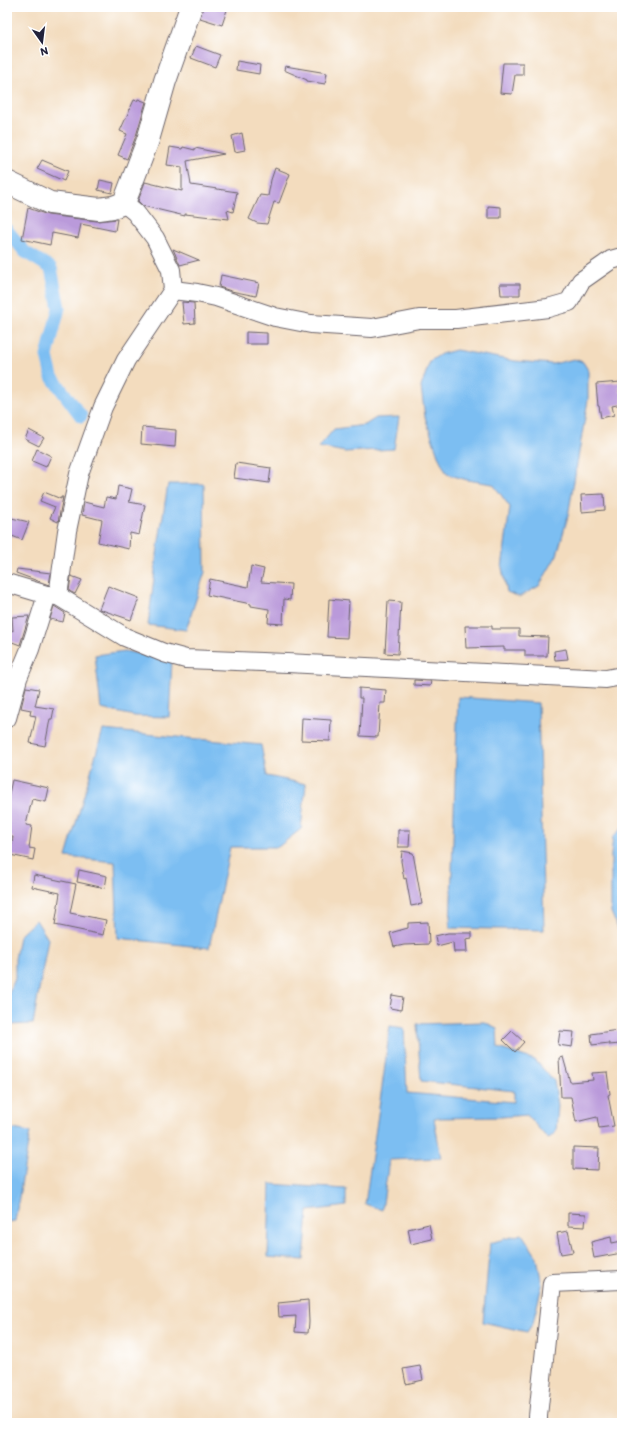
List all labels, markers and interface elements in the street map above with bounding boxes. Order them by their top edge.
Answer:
north arrow [22,22,62,62]
text: N [39,44,49,58]

